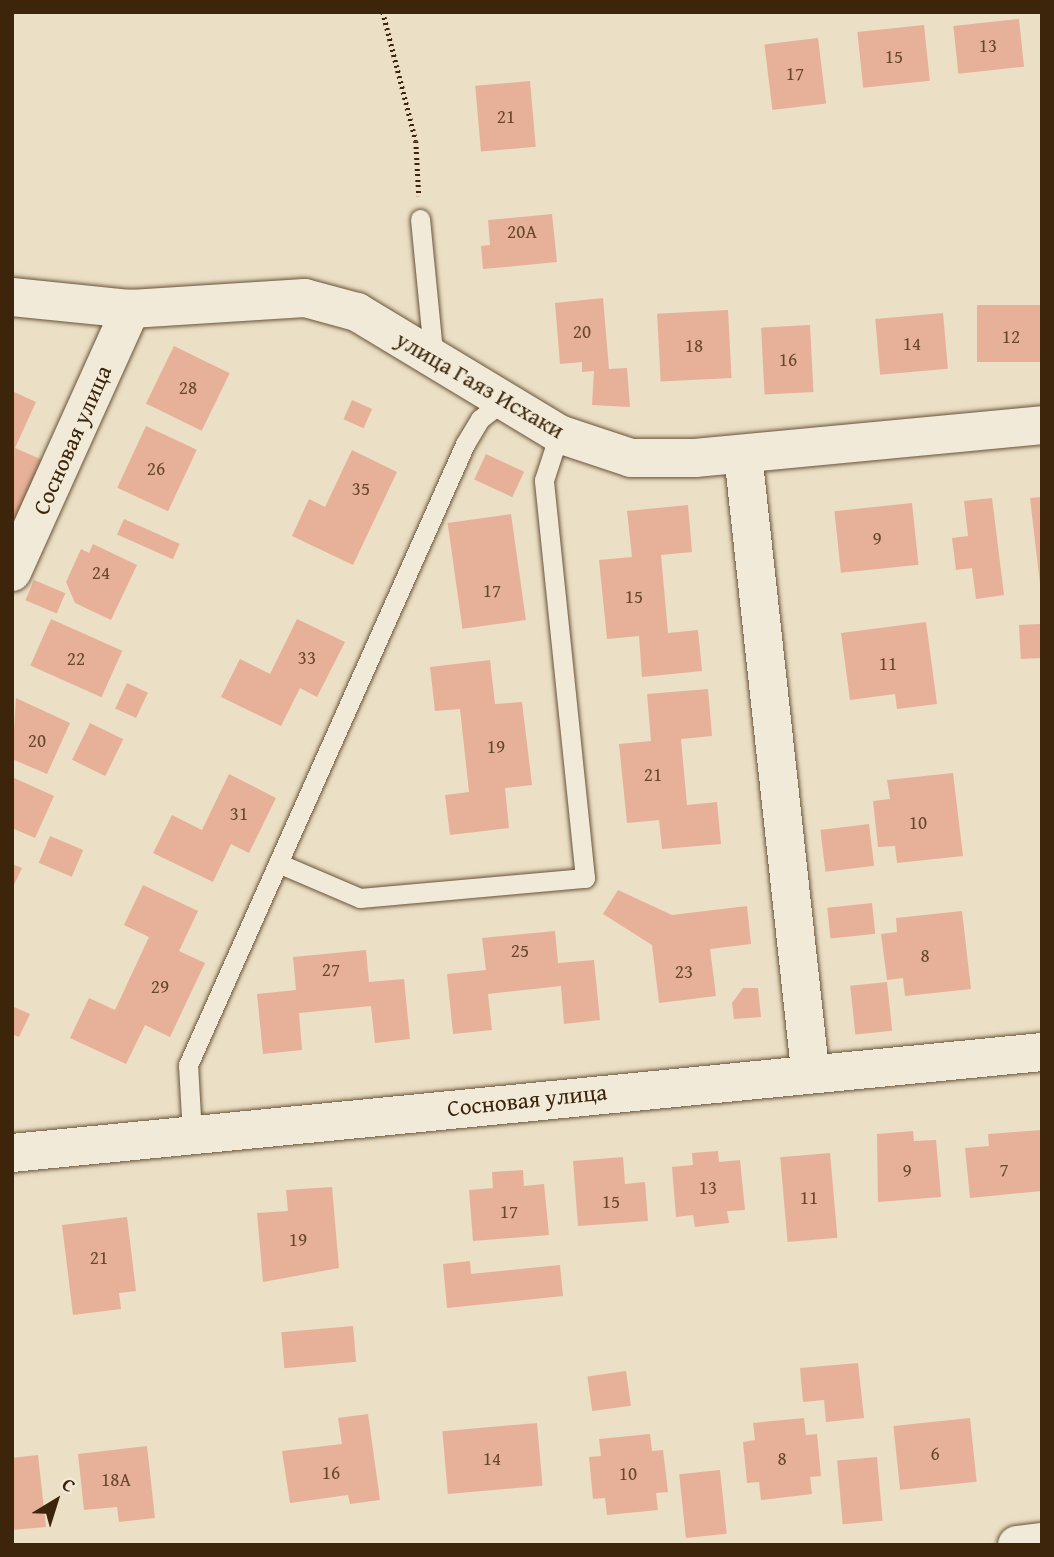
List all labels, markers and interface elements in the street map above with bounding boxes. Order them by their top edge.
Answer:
house number: 13 [979,35,997,57]
house number: 15 [885,46,903,68]
house number: 17 [786,63,804,85]
house number: 21 [497,106,515,128]
house number: 20А [507,221,537,243]
house number: 20 [573,321,591,343]
street label: улица Гаяз Исхаки [391,326,569,444]
house number: 12 [1002,326,1020,348]
house number: 14 [903,333,921,355]
house number: 18 [685,335,703,357]
house number: 16 [779,349,797,371]
street label: Сосновая улица [27,361,117,519]
house number: 28 [179,377,197,399]
house number: 26 [147,458,165,480]
house number: 35 [352,478,370,500]
house number: 9 [872,528,882,550]
house number: 24 [92,562,110,584]
house number: 17 [483,580,501,602]
house number: 15 [625,586,643,608]
house number: 33 [298,647,316,669]
house number: 22 [67,648,85,670]
house number: 11 [879,653,897,675]
house number: 20 [28,730,46,752]
house number: 19 [487,736,505,758]
house number: 21 [644,764,662,786]
house number: 31 [230,803,248,825]
house number: 10 [909,812,927,834]
house number: 25 [511,940,529,962]
house number: 8 [920,945,930,967]
house number: 27 [322,959,340,981]
house number: 23 [675,961,693,983]
house number: 29 [151,976,169,998]
street label: Сосновая улица [446,1078,608,1122]
house number: 7 [999,1159,1009,1181]
house number: 9 [902,1160,912,1182]
house number: 13 [699,1177,717,1199]
house number: 11 [800,1187,818,1209]
house number: 15 [602,1191,620,1213]
house number: 17 [500,1201,518,1223]
house number: 19 [289,1229,307,1251]
house number: 21 [90,1247,108,1269]
house number: 6 [930,1443,940,1465]
house number: 14 [483,1448,501,1470]
house number: 8 [777,1448,787,1470]
house number: 16 [322,1462,340,1484]
house number: 10 [619,1463,637,1485]
north arrow [21,1466,91,1536]
house number: 18А [101,1469,131,1491]
text: С [56,1470,82,1499]

